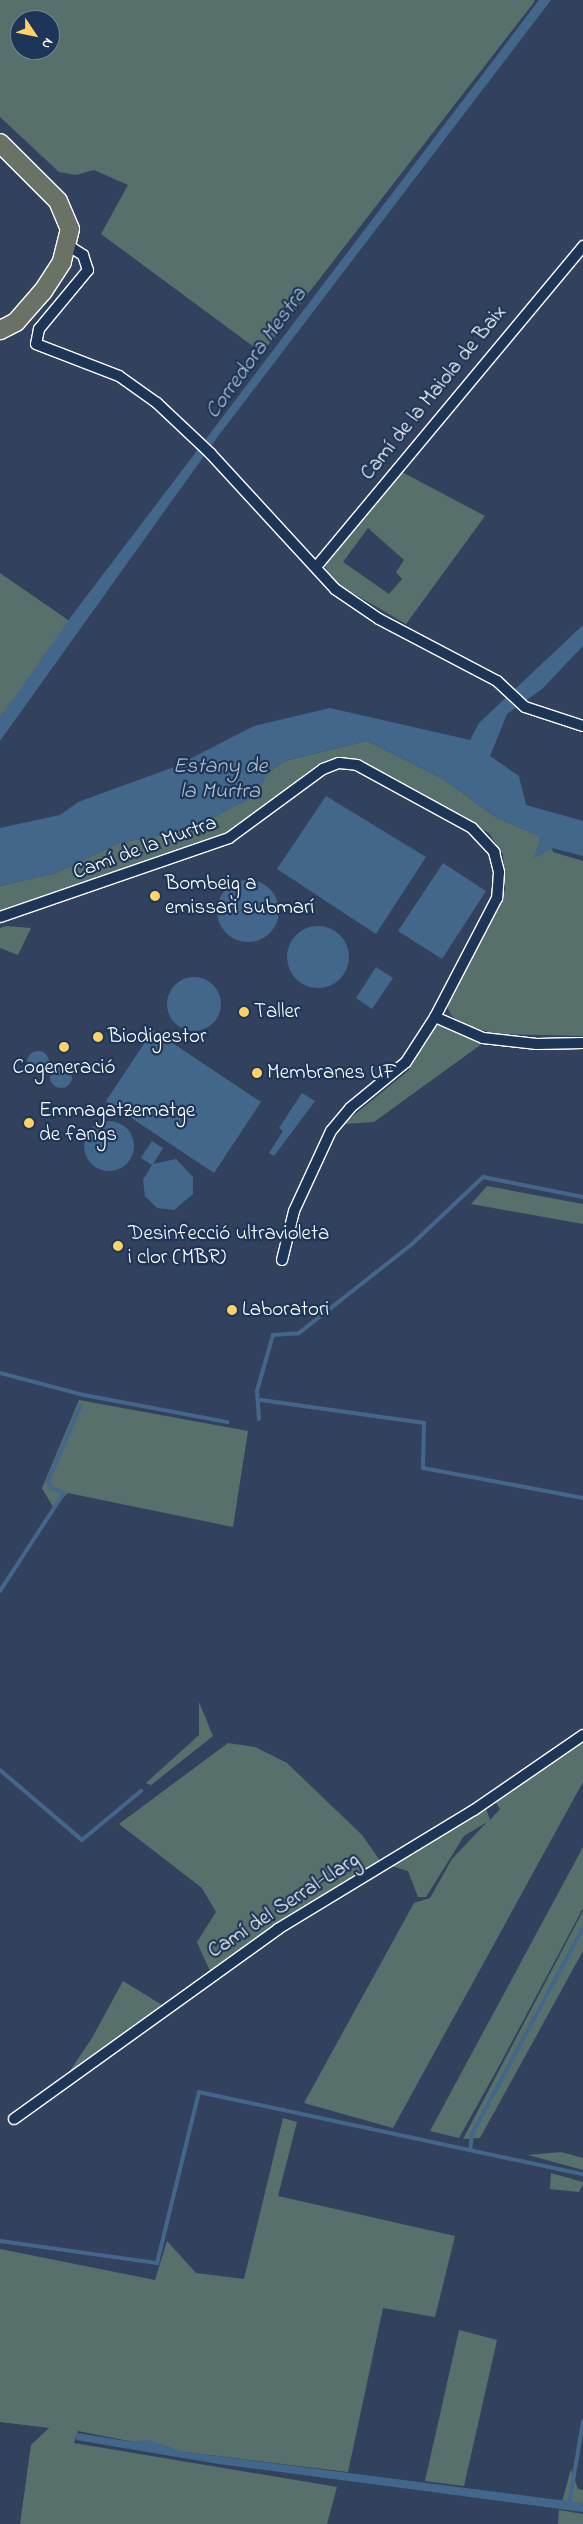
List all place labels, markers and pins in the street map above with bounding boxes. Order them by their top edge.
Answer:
place label: Bombeig a emissari submarí [165,871,314,921]
marker: Bombeig a emissari submarí [149,890,161,902]
place label: Taller [254,999,300,1025]
marker: Taller [238,1006,250,1018]
place label: Biodigestor [108,1024,206,1050]
marker: Biodigestor [92,1031,104,1043]
marker: Cogeneració [58,1041,70,1053]
place label: Cogeneració [13,1055,115,1081]
place label: Membranes UF [267,1060,397,1086]
marker: Membranes UF [251,1067,263,1079]
place label: Emmagatzematge de fangs [39,1098,195,1148]
marker: Emmagatzematge de fangs [23,1117,35,1129]
place label: Desinfecció ultravioleta i clor (MBR) [128,1221,329,1271]
marker: Desinfecció ultravioleta i clor (MBR) [112,1240,124,1252]
place label: Laboratori [242,1297,329,1323]
marker: Laboratori [226,1304,238,1316]

